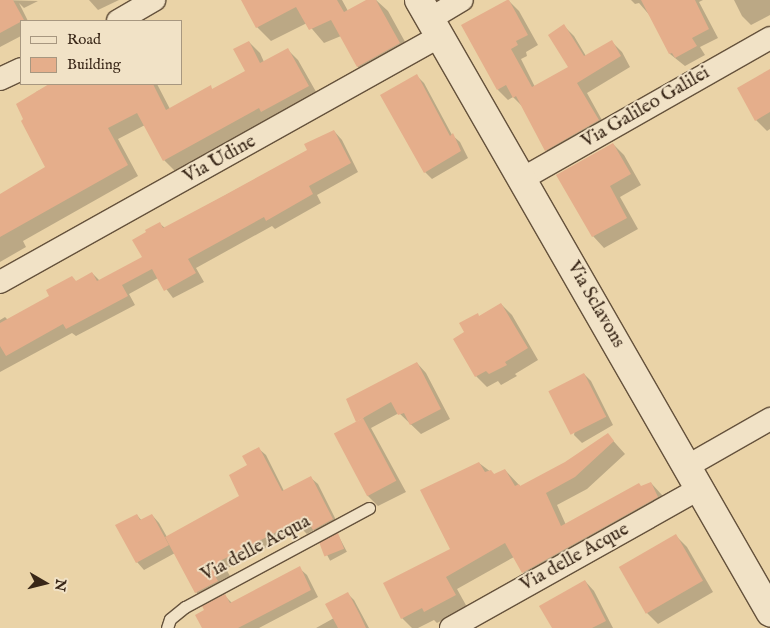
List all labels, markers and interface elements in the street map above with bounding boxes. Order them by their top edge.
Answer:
legend [20,20,182,85]
text: Road [67,30,101,49]
text: Building [67,55,121,74]
street label: Via Galileo Galilei [578,62,714,154]
street label: Via Udine [180,131,260,189]
street label: Via Sclavons [561,258,629,352]
street label: Via delle Acqua [198,511,314,587]
street label: Via delle Acque [517,519,633,597]
north arrow [20,558,70,608]
text: N [50,578,70,592]

